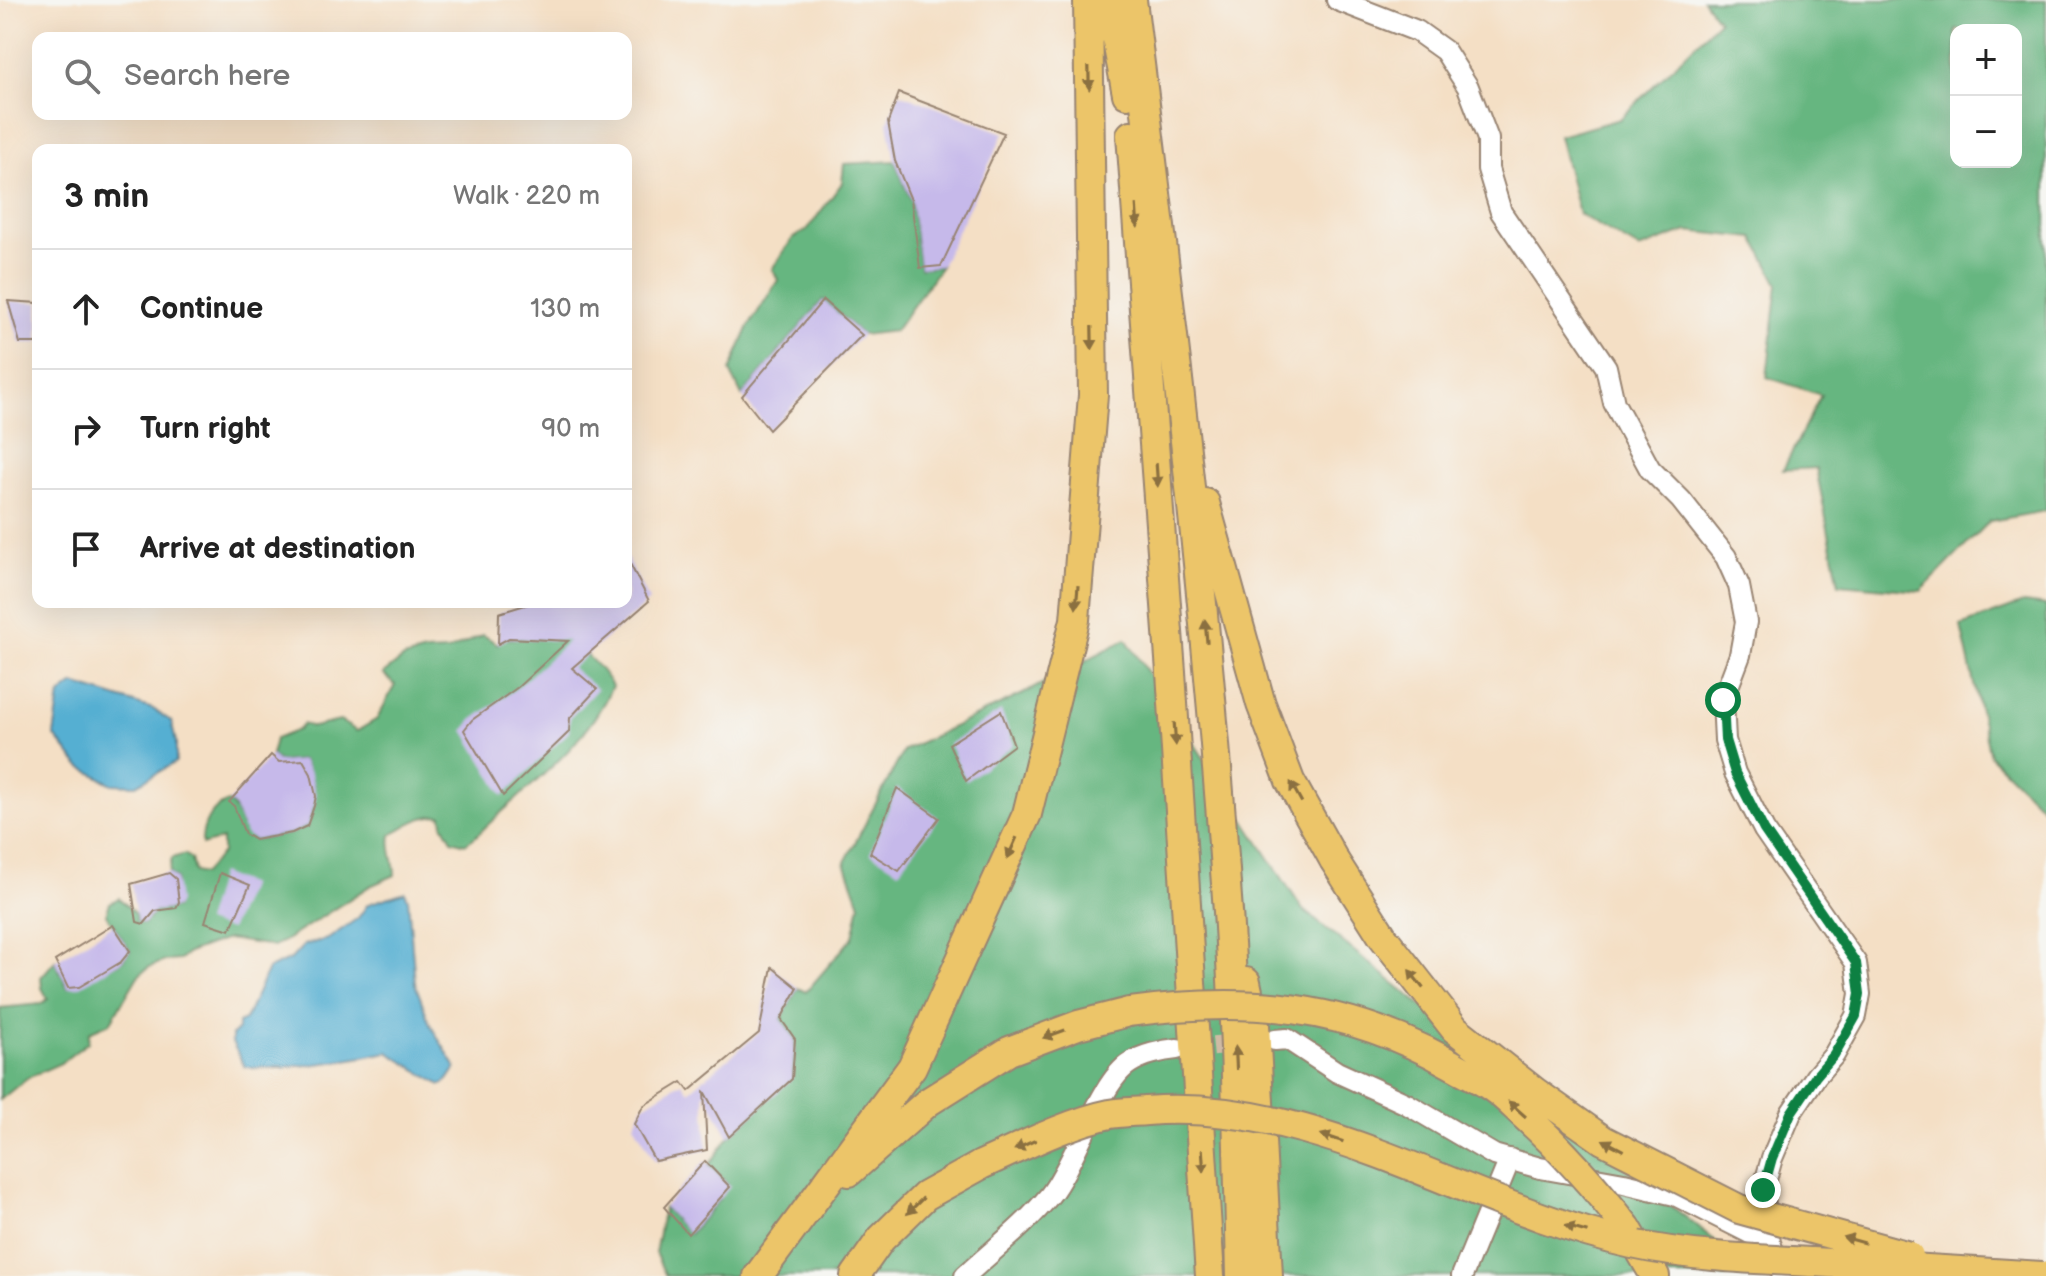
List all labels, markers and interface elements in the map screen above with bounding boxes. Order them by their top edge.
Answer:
map controls [1950,24,2022,168]
button: + [1950,24,2022,96]
search box [32,32,632,120]
icon: search [60,54,104,98]
text: Search here [124,58,290,94]
one-way arrow [1083,66,1095,91]
button: − [1950,96,2022,168]
text: 3 min [64,176,149,217]
text: Walk · 220 m [453,181,600,212]
one-way arrow [1131,204,1144,229]
icon: ahead [64,287,108,331]
text: Continue [140,291,263,327]
text: 130 m [530,294,600,325]
one-way arrow [1086,326,1099,351]
icon: right [64,407,108,451]
text: Turn right [140,411,271,447]
text: 90 m [541,414,600,445]
one-way arrow [1150,463,1163,488]
icon: arrive [64,527,108,571]
text: Arrive at destination [140,531,416,567]
one-way arrow [1070,585,1083,610]
one-way arrow [1199,618,1212,643]
route start [1705,682,1741,718]
one-way arrow [1169,722,1182,747]
one-way arrow [1290,781,1303,804]
one-way arrow [1005,836,1019,860]
one-way arrow [1408,969,1424,989]
one-way arrow [1042,1028,1066,1041]
one-way arrow [1229,1045,1242,1070]
one-way arrow [1508,1101,1527,1119]
one-way arrow [1320,1131,1344,1144]
one-way arrow [1014,1138,1037,1152]
one-way arrow [1602,1139,1625,1152]
one-way arrow [1197,1149,1210,1174]
route end [1745,1172,1781,1208]
one-way arrow [906,1196,925,1215]
one-way arrow [1563,1222,1587,1235]
one-way arrow [1841,1233,1865,1246]

